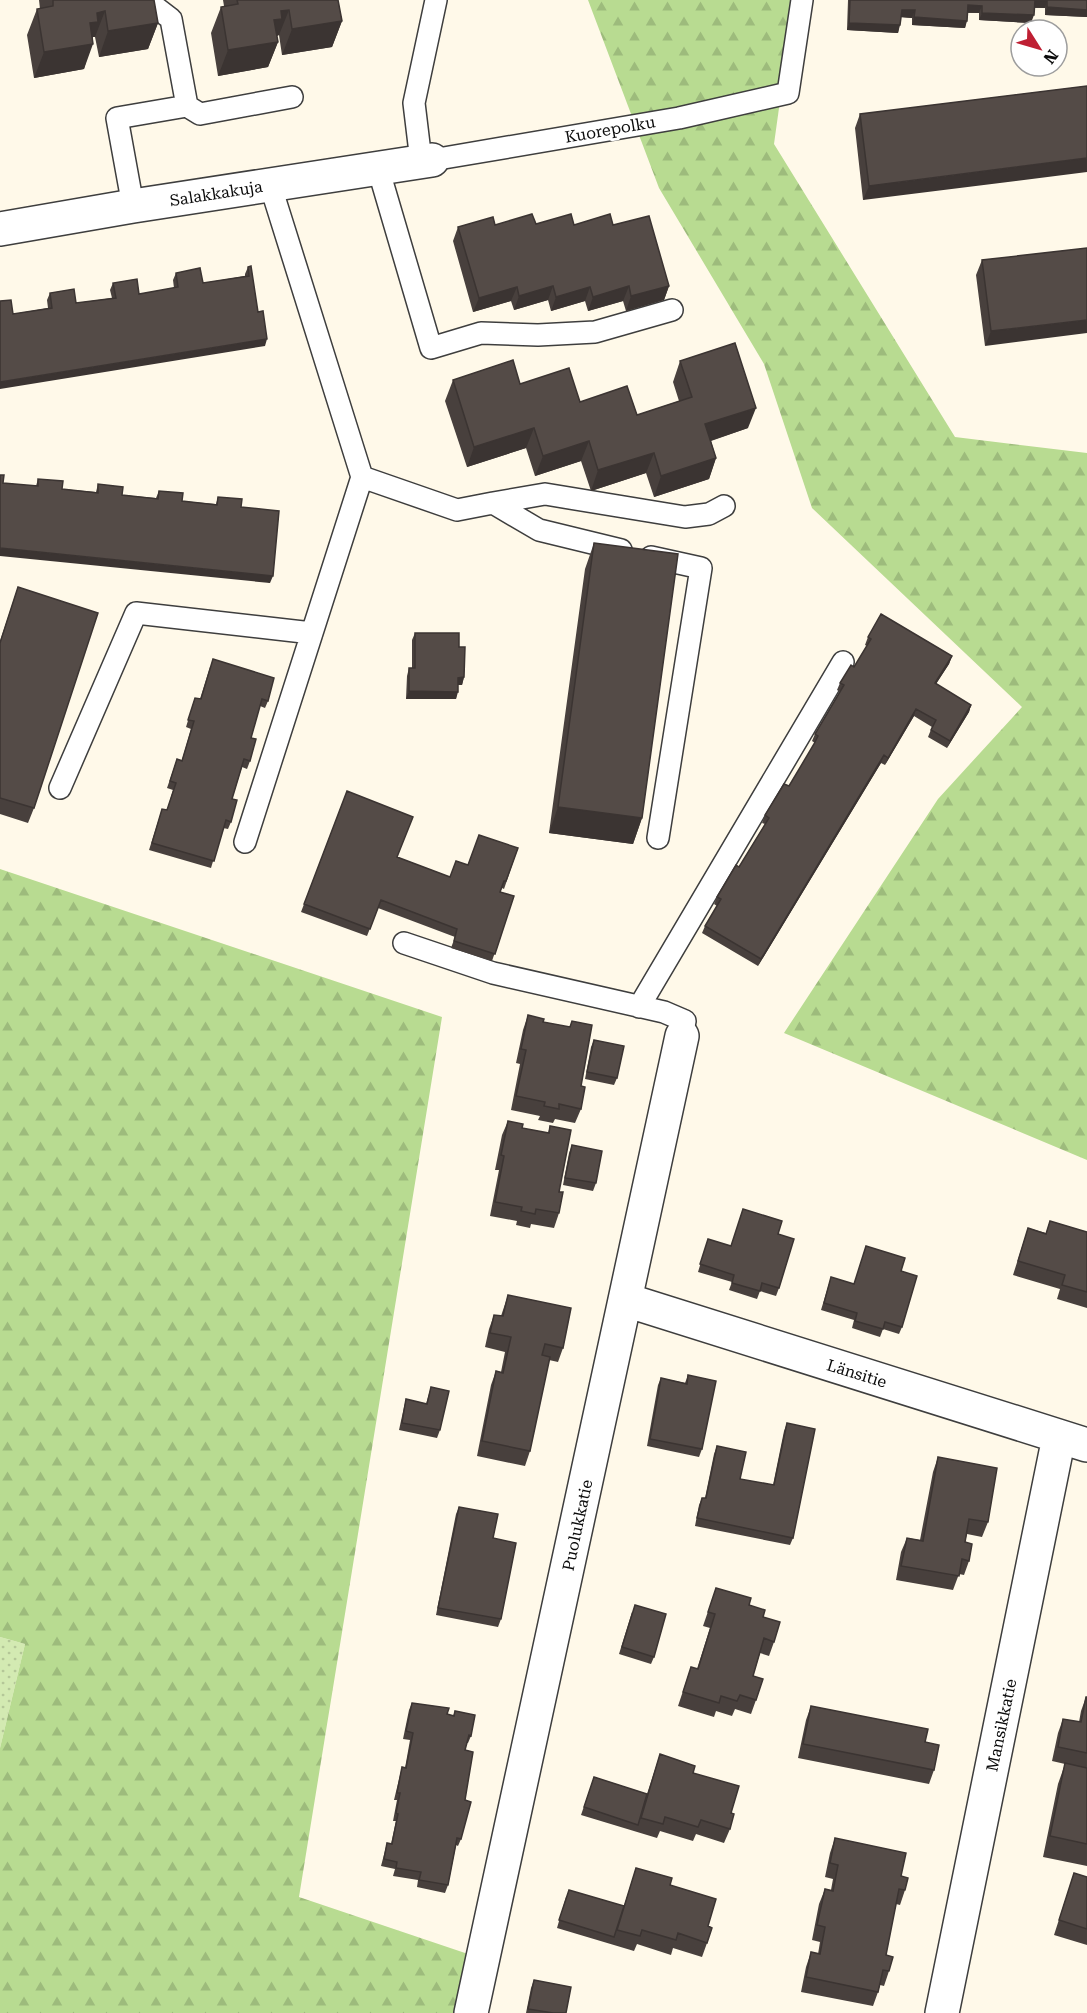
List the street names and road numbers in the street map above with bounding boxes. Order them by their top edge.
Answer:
street label: Kuorepolku [563,112,657,147]
street label: Salakkakuja [168,177,264,210]
street label: Länsitie [825,1355,889,1392]
street label: Puolukkatie [559,1477,596,1573]
street label: Mansikkatie [982,1677,1021,1773]

